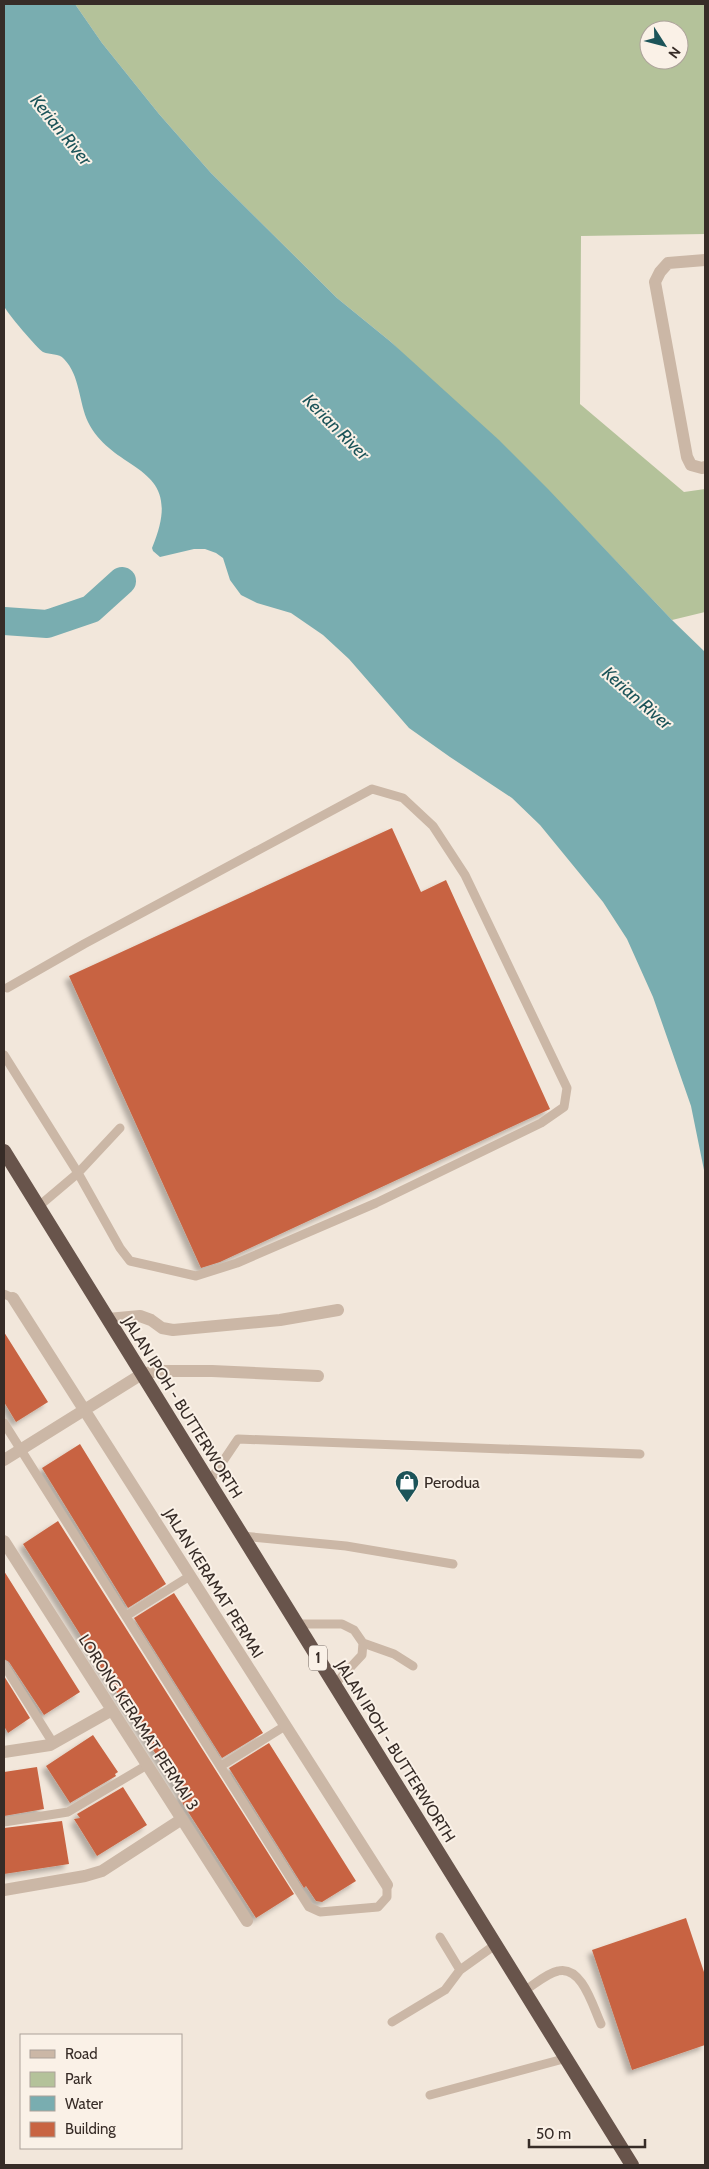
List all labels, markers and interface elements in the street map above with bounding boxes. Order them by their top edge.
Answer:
north arrow [639,20,689,70]
text: N [664,43,685,62]
water label: Kerian River [26,90,97,171]
water label: Kerian River [298,389,375,466]
water label: Kerian River [598,662,677,735]
street label: JALAN IPOH - BUTTERWORTH [118,1312,246,1502]
shop icon: Perodua [394,1469,420,1503]
place label: Perodua [424,1473,480,1492]
street label: JALAN KERAMAT PERMAI [159,1504,267,1662]
street label: LORONG KERAMAT PERMAI 3 [75,1631,203,1814]
road number: 1 [309,1646,327,1670]
street label: JALAN IPOH - BUTTERWORTH [331,1656,459,1846]
legend [20,2034,182,2149]
text: Road [65,2045,98,2063]
text: Park [65,2070,92,2088]
text: Water [65,2095,103,2113]
scale bar [529,2116,645,2148]
text: Building [65,2120,116,2138]
text: 50 m [536,2125,571,2143]

